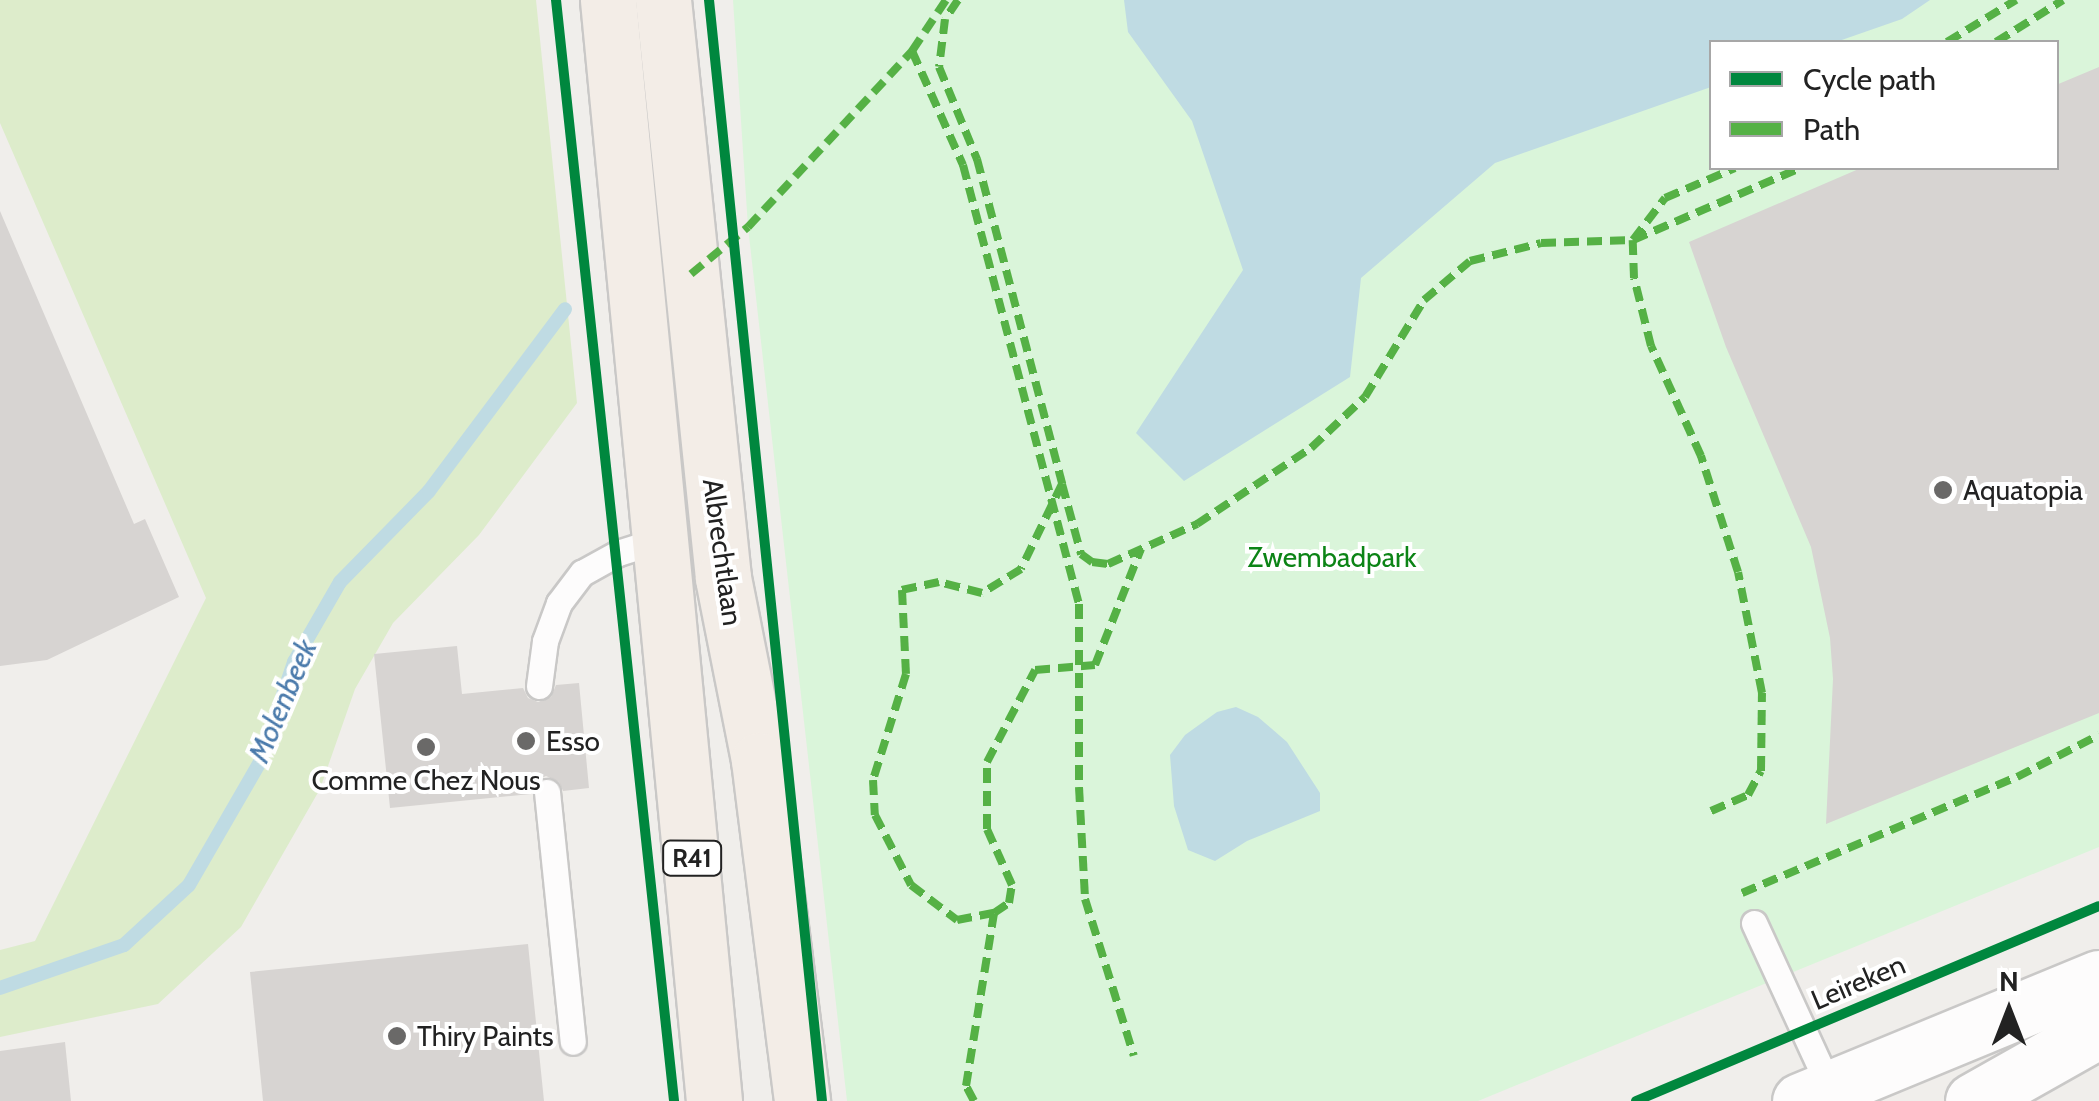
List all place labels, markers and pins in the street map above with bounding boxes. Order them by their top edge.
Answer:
place label: Aquatopia [1963,473,2083,507]
marker: Aquatopia [1932,479,1954,501]
place label: Esso [546,724,600,758]
marker: Esso [515,730,537,752]
marker: Comme Chez Nous [415,736,437,758]
place label: Comme Chez Nous [311,763,541,797]
place label: Thiry Paints [417,1019,554,1053]
marker: Thiry Paints [386,1025,408,1047]

